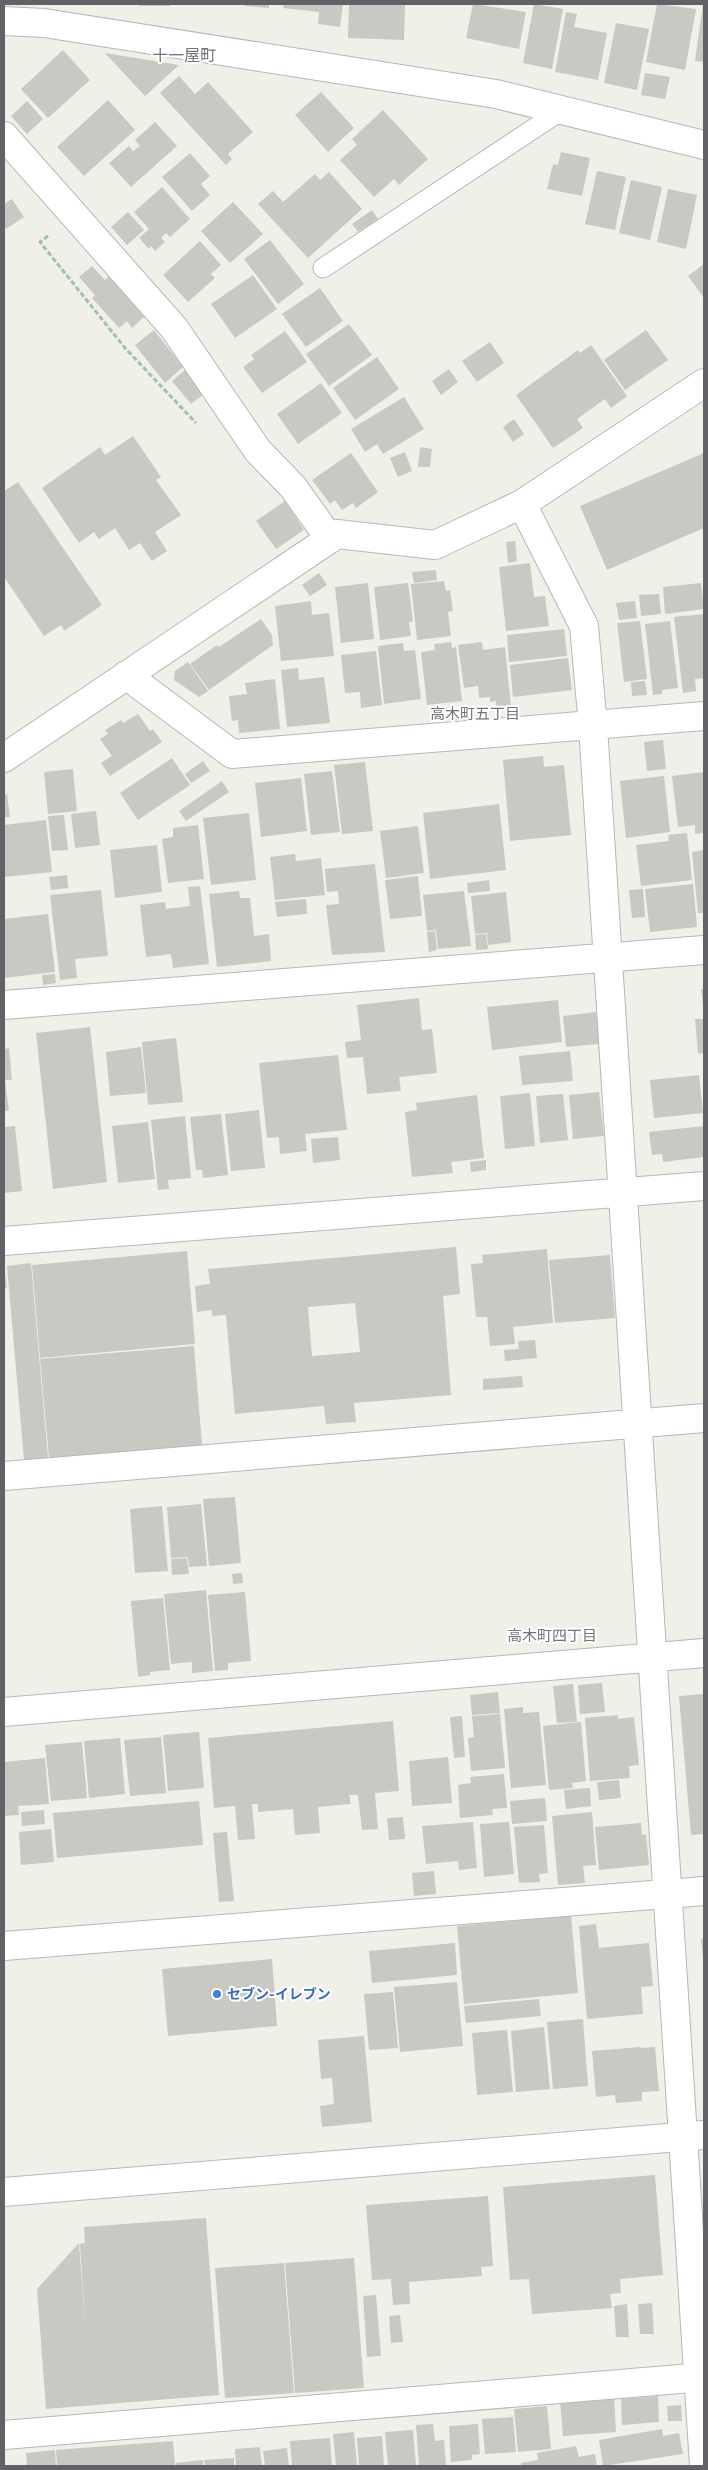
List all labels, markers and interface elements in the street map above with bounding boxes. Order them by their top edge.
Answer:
district label: 十一屋町 [152,46,216,65]
district label: 高木町五丁目 [430,705,520,723]
district label: 高木町四丁目 [507,1627,597,1645]
place label: セブン-イレブン [227,1986,331,2003]
marker: セブン-イレブン [211,1988,223,2000]

